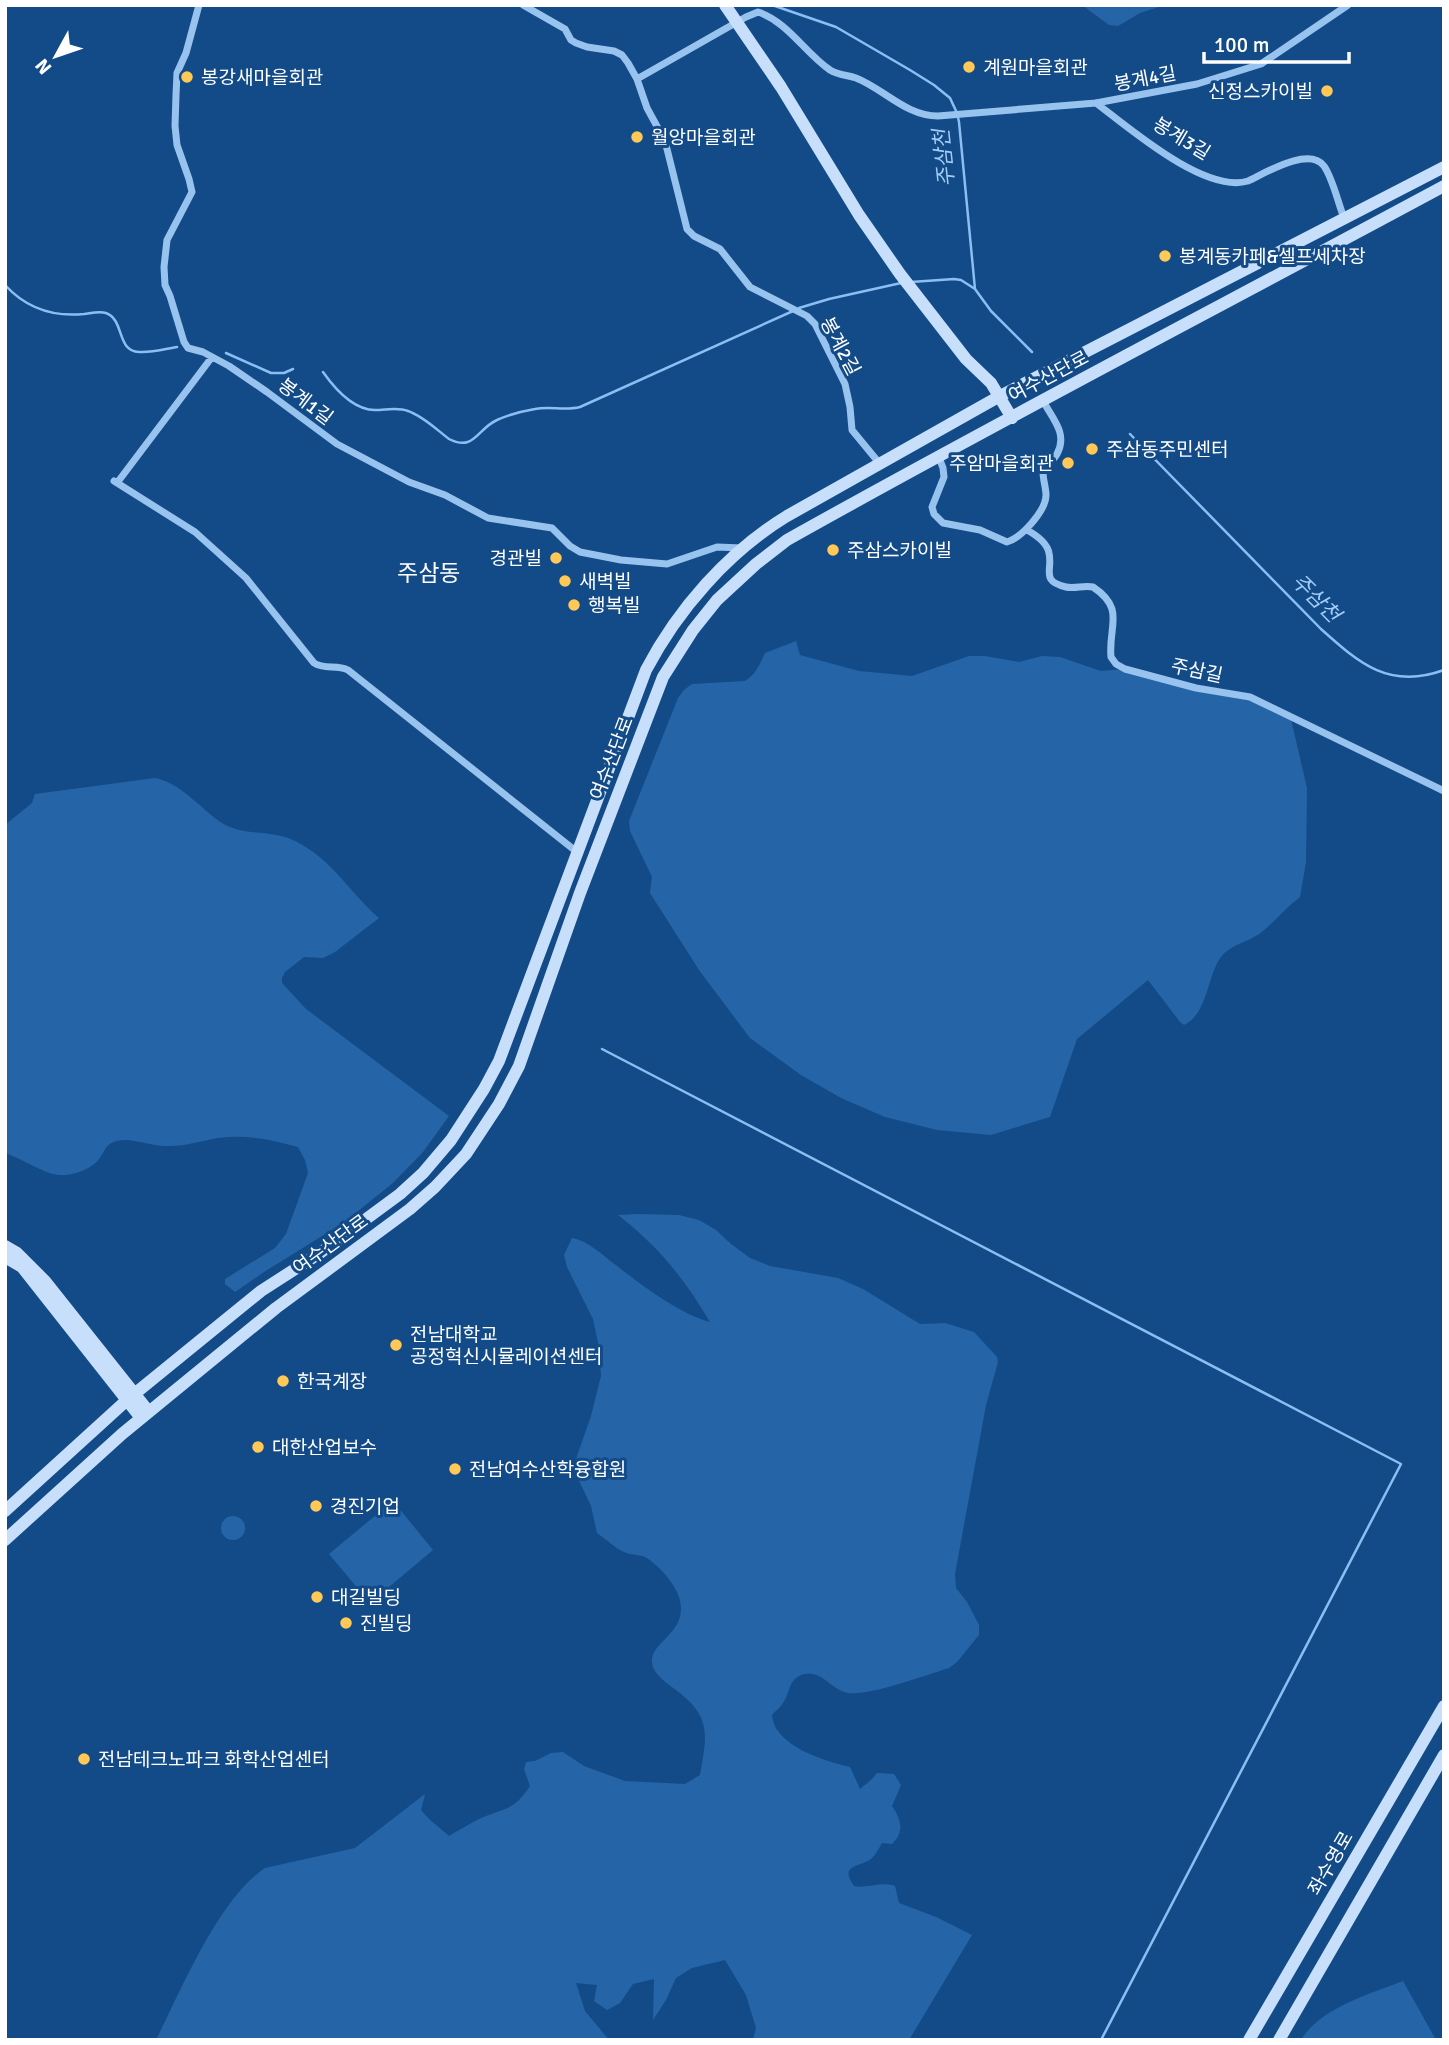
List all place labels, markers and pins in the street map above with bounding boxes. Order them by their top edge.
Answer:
place label: 계원마을회관 [983,56,1088,80]
marker: 계원마을회관 [961,59,977,75]
place label: 봉강새마을회관 [201,66,323,90]
marker: 봉강새마을회관 [179,69,195,85]
place label: 신정스카이빌 [1208,80,1313,104]
marker: 신정스카이빌 [1319,83,1335,99]
place label: 월앙마을회관 [651,126,756,150]
marker: 월앙마을회관 [629,129,645,145]
place label: 봉계동카페&셀프세차장 [1179,245,1366,269]
marker: 봉계동카페&셀프세차장 [1157,248,1173,264]
place label: 주삼동주민센터 [1106,438,1228,462]
marker: 주삼동주민센터 [1084,441,1100,457]
place label: 주암마을회관 [949,452,1054,476]
marker: 주암마을회관 [1060,455,1076,471]
place label: 주삼스카이빌 [847,539,952,563]
marker: 주삼스카이빌 [825,542,841,558]
place label: 경관빌 [490,547,542,571]
marker: 경관빌 [548,550,564,566]
place label: 새벽빌 [579,570,631,594]
marker: 새벽빌 [557,573,573,589]
place label: 행복빌 [588,594,640,618]
marker: 행복빌 [566,597,582,613]
place label: 전남대학교 공정혁신시뮬레이션센터 [410,1323,602,1369]
marker: 전남대학교 공정혁신시뮬레이션센터 [388,1337,404,1353]
place label: 한국계장 [297,1370,367,1394]
marker: 한국계장 [275,1373,291,1389]
place label: 대한산업보수 [272,1436,377,1460]
marker: 대한산업보수 [250,1439,266,1455]
place label: 전남여수산학융합원 [469,1458,626,1482]
marker: 전남여수산학융합원 [447,1461,463,1477]
place label: 경진기업 [330,1495,400,1519]
marker: 경진기업 [308,1498,324,1514]
place label: 대길빌딩 [331,1586,401,1610]
marker: 대길빌딩 [309,1589,325,1605]
place label: 진빌딩 [360,1612,412,1636]
marker: 진빌딩 [338,1615,354,1631]
place label: 전남테크노파크 화학산업센터 [98,1748,329,1772]
marker: 전남테크노파크 화학산업센터 [76,1751,92,1767]

